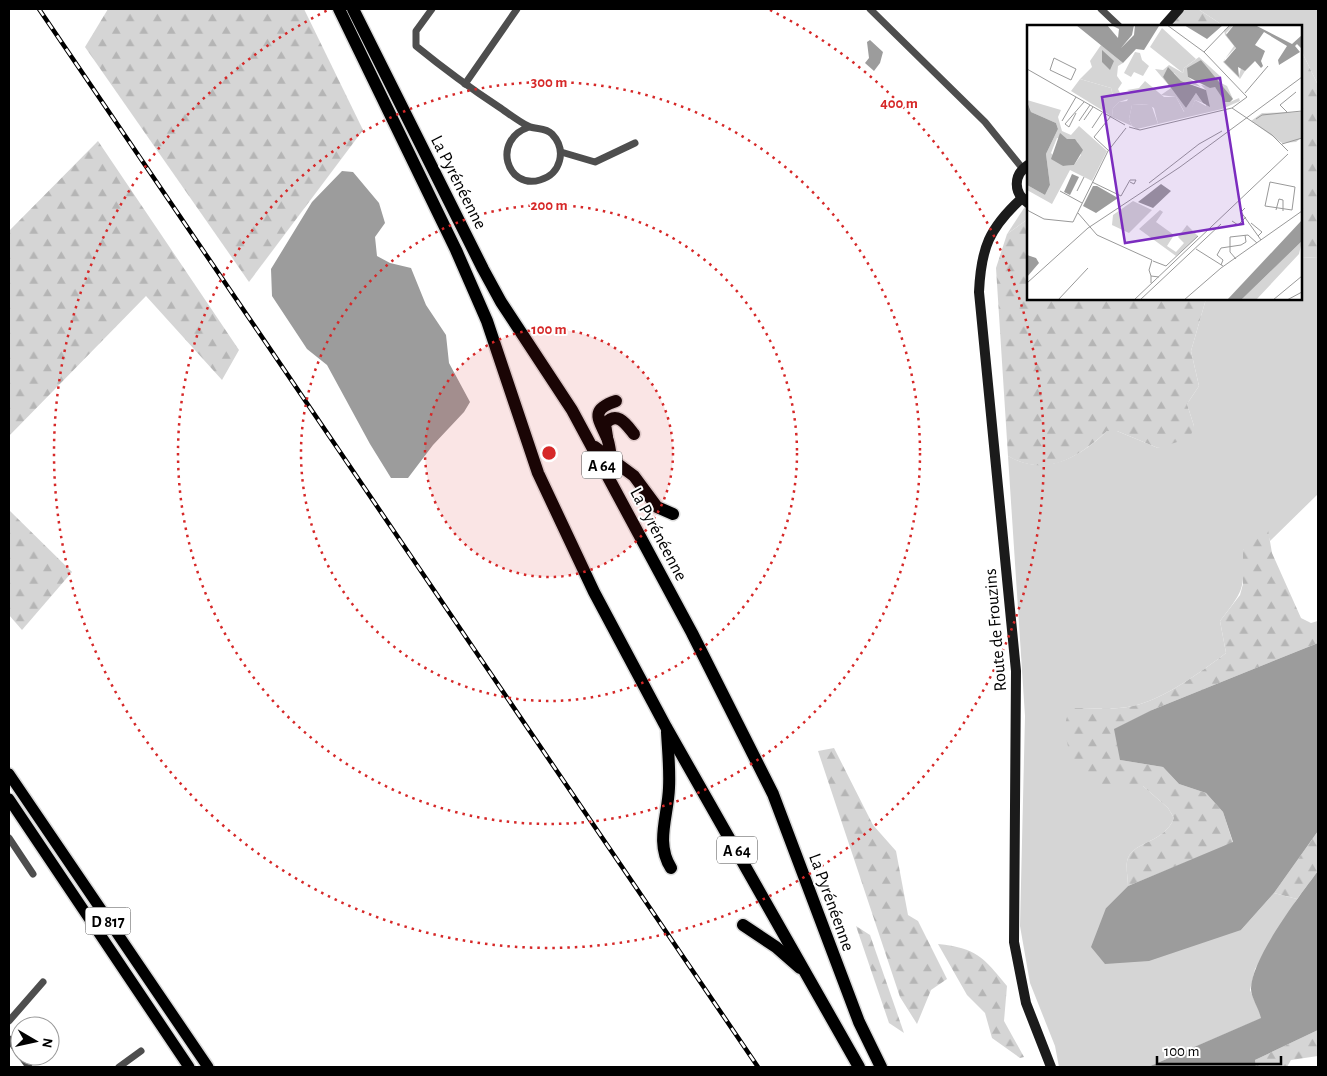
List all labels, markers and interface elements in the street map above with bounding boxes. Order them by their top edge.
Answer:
inset map [1027,25,1302,300]
text: 300 m [531,75,567,90]
text: 400 m [880,96,918,111]
street label: La Pyrénéenne [427,133,489,232]
text: 200 m [530,198,568,213]
text: 100 m [531,322,567,337]
centre of rings [540,444,558,462]
road number: A 64 [582,452,622,478]
street label: La Pyrénéenne [626,485,690,584]
street label: Route de Frouzins [982,568,1010,692]
road number: A 64 [717,836,757,864]
street label: La Pyrénéenne [805,851,857,954]
road number: D 817 [86,908,130,934]
north arrow [10,1016,60,1066]
scale bar [1157,1034,1281,1066]
text: N [39,1037,55,1049]
text: 100 m [1164,1044,1199,1059]

